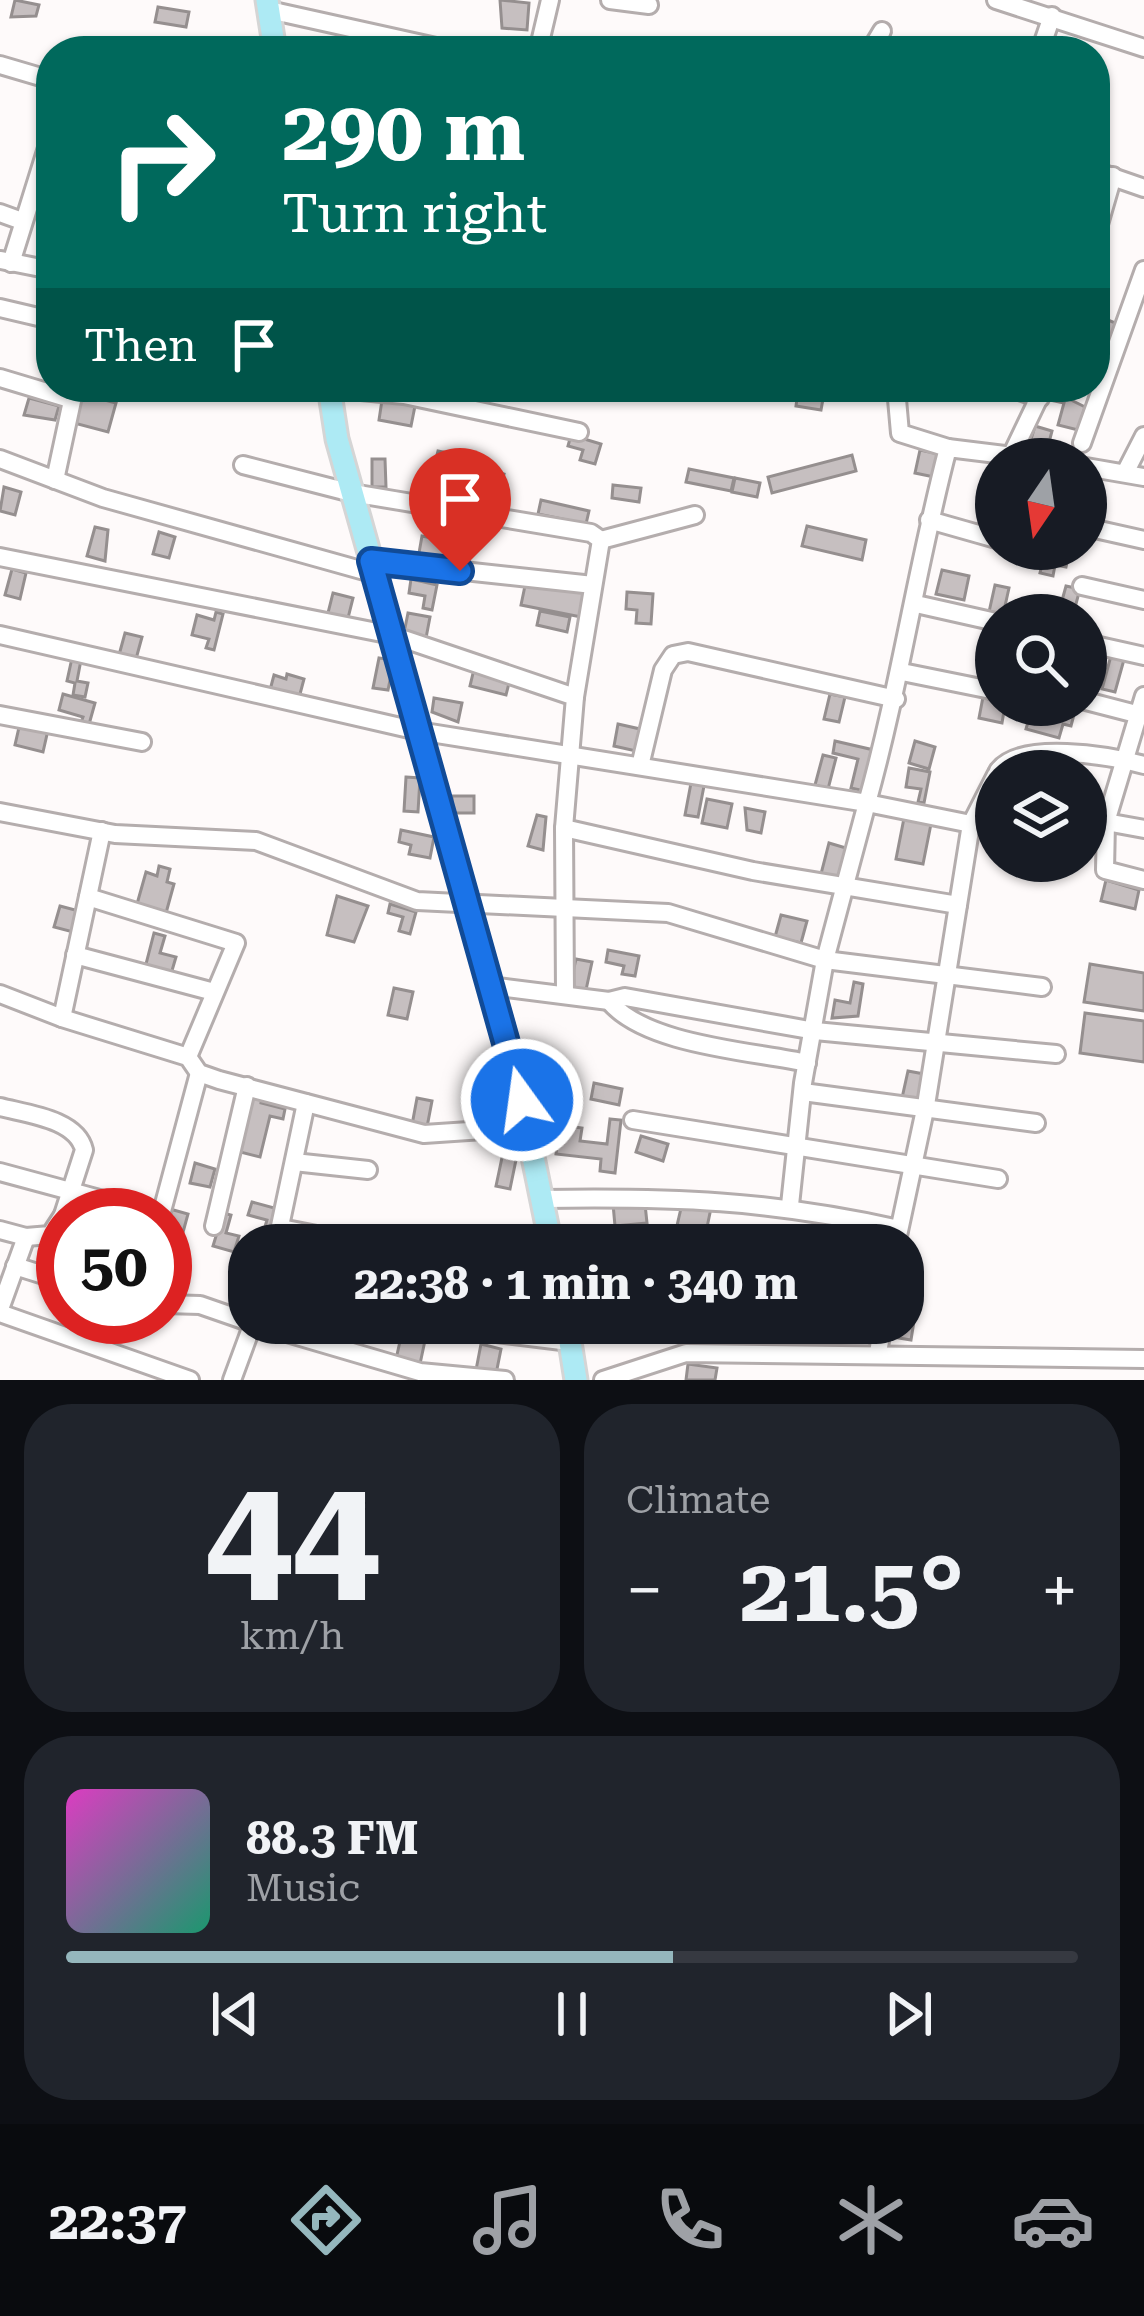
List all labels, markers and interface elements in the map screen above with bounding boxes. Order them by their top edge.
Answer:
text: 290 m [282,82,525,180]
icon: right [84,84,240,240]
text: Turn right [282,182,547,245]
icon: arrive [221,312,287,378]
text: Then [84,319,197,372]
north arrow [975,438,1107,570]
map controls [975,438,1107,882]
pin [409,448,511,571]
icon: arrive [427,466,493,532]
button: search [975,594,1107,726]
button: layers [975,750,1107,882]
position arrow [459,1037,585,1163]
speed limit sign: 50 [36,1188,192,1344]
text: 22:38 · 1 min · 340 m [354,1257,798,1310]
text: 44 [205,1443,379,1626]
text: Climate [626,1477,770,1523]
text: 21.5° [740,1538,964,1643]
text: − [626,1552,663,1629]
text: + [1041,1552,1078,1629]
text: km/h [240,1613,344,1659]
text: 88.3 FM [246,1812,418,1865]
text: Music [246,1865,360,1911]
icon: previous [202,1981,268,2047]
icon: pause [539,1981,605,2047]
icon: next [876,1981,942,2047]
icon: directions [284,2178,368,2262]
icon: music [466,2178,550,2262]
icon: phone [648,2178,732,2262]
icon: climate [829,2178,913,2262]
icon: car [1011,2178,1095,2262]
text: 22:37 [49,2189,187,2252]

